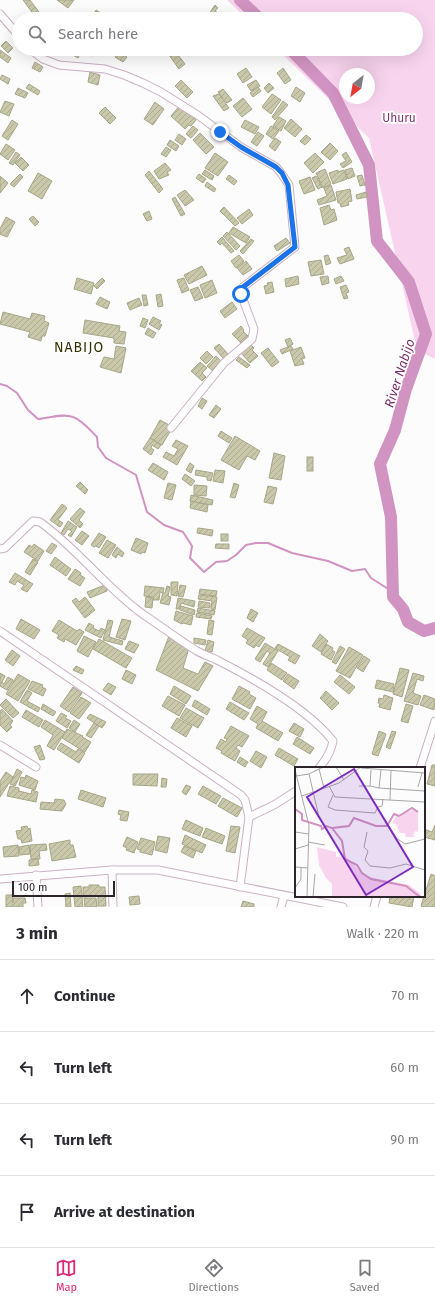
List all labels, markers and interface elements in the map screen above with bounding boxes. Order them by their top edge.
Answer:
search box [12,12,423,56]
icon: search [26,23,48,45]
text: Search here [58,25,138,43]
north arrow [339,68,375,104]
park label: Uhuru [382,111,416,125]
route end [211,123,229,141]
route start [232,285,250,303]
water label: River Nabijo [381,337,418,409]
district label: NABIJO [54,339,104,356]
inset map [295,767,425,897]
scale bar [12,879,115,898]
text: 100 m [18,881,47,894]
text: 3 min [16,923,58,944]
text: Walk · 220 m [347,926,419,941]
icon: ahead [16,985,38,1007]
text: Continue [54,987,115,1005]
text: 70 m [392,988,419,1003]
icon: left [16,1057,38,1079]
text: Turn left [54,1059,112,1077]
text: 60 m [390,1060,419,1075]
icon: left [16,1129,38,1151]
text: Turn left [54,1131,112,1149]
text: 90 m [390,1132,419,1147]
icon: arrive [16,1201,38,1223]
text: Arrive at destination [54,1203,195,1221]
tab: Map [55,1257,77,1294]
tab: Directions [188,1257,239,1294]
tab: Saved [350,1257,380,1294]

